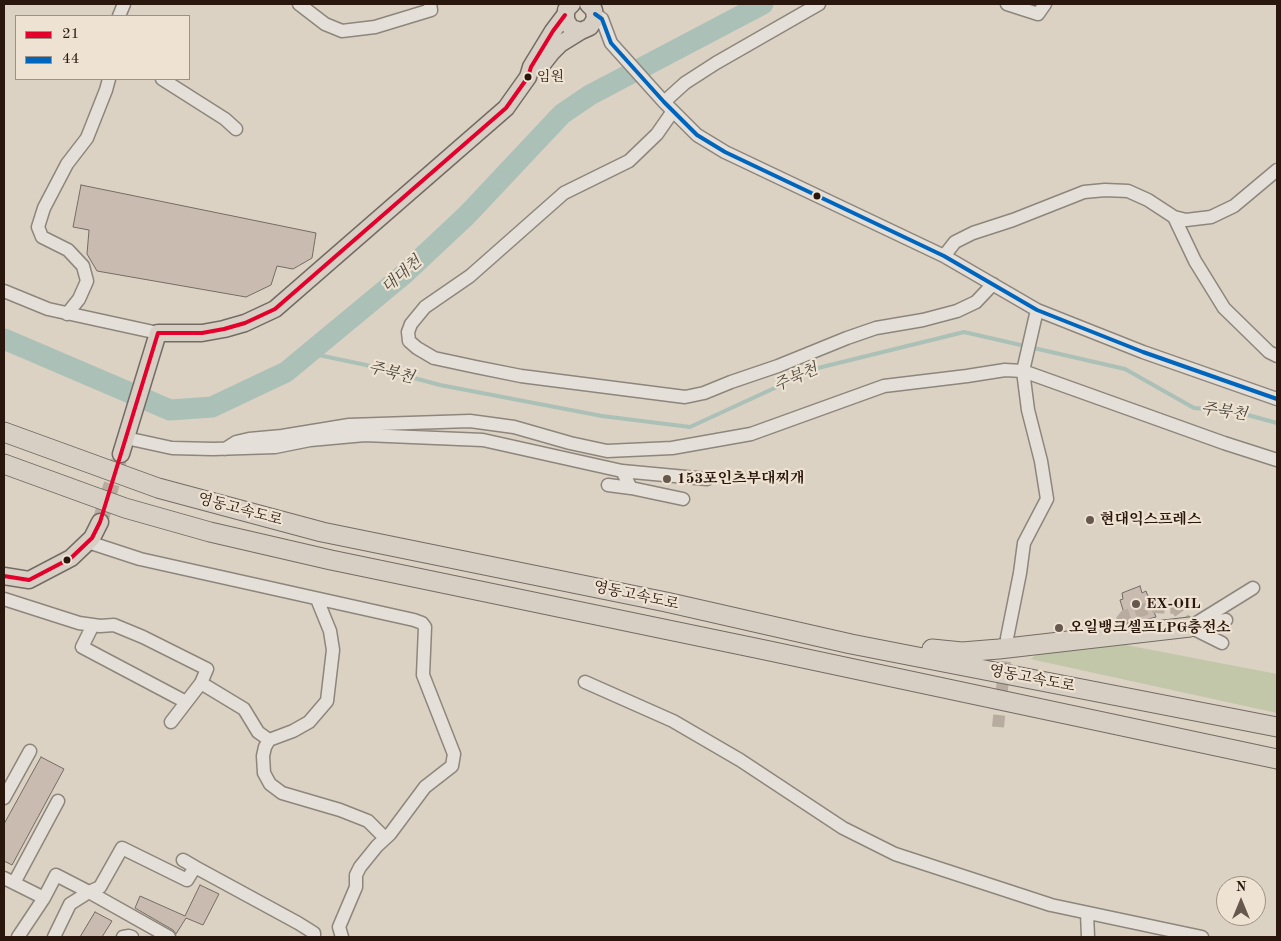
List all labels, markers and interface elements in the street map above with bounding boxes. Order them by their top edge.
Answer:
legend [15,15,190,80]
text: 21 [62,27,79,42]
text: 44 [62,52,79,67]
place label: 임원 [537,69,564,85]
marker: 임원 [523,72,533,82]
unlabelled marker [812,191,822,201]
water label: 대대천 [378,253,426,297]
water label: 주북천 [366,358,416,388]
water label: 주북천 [771,360,821,396]
water label: 주북천 [1200,399,1248,425]
place label: 153포인츠부대찌개 [677,470,805,488]
marker: 153포인츠부대찌개 [661,473,673,485]
street label: 영동고속도로 [196,490,284,530]
place label: 현대익스프레스 [1100,511,1201,529]
marker: 현대익스프레스 [1084,514,1096,526]
unlabelled marker [62,555,72,565]
street label: 영동고속도로 [592,578,680,614]
place label: EX-OIL [1146,595,1200,613]
marker: EX-OIL [1130,598,1142,610]
place label: 오일뱅크셀프LPG충전소 [1069,619,1231,637]
marker: 오일뱅크셀프LPG충전소 [1053,622,1065,634]
street label: 영동고속도로 [988,662,1076,696]
north arrow [1216,876,1266,926]
text: N [1236,880,1246,894]

